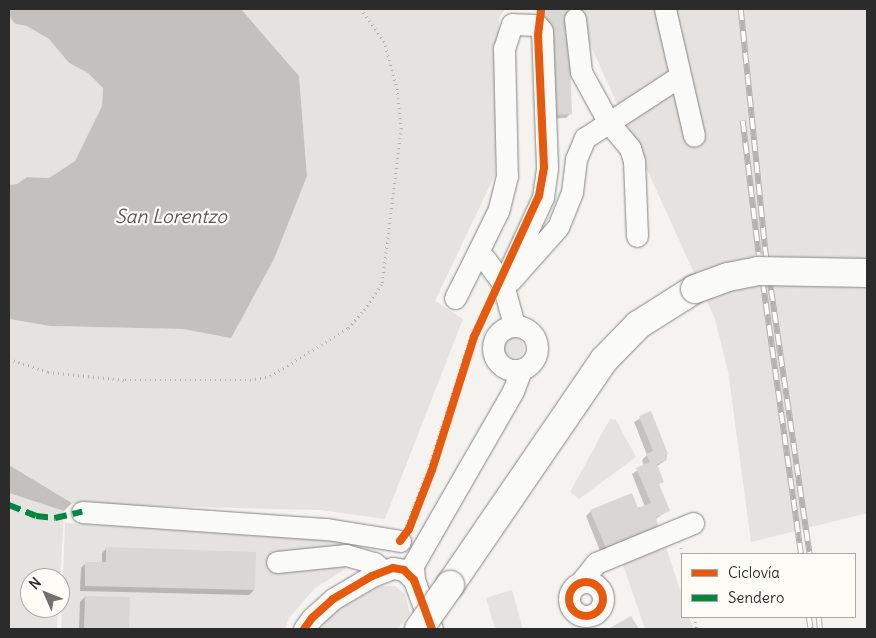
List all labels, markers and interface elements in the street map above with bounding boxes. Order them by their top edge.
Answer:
water label: San Lorentzo [115,206,227,228]
legend [681,553,856,618]
text: Ciclovía [728,563,780,582]
north arrow [20,568,70,618]
text: N [25,574,45,593]
text: Sendero [728,588,784,607]

